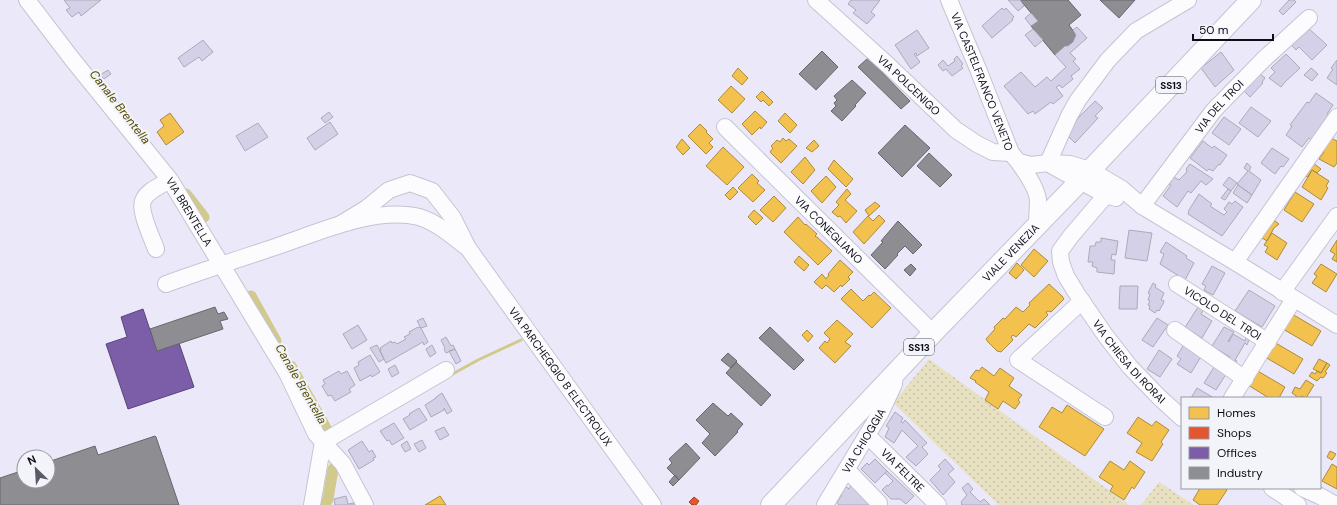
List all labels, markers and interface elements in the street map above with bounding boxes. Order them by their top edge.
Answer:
street label: VIA CASTELFRANCO VENETO [948,10,1016,153]
scale bar [1193,16,1273,42]
text: 50 m [1199,22,1228,38]
street label: VIA POLCENIGO [875,52,943,118]
water label: Canale Brentella [86,67,154,148]
road number: SS13 [1156,77,1186,93]
street label: VIA DEL TROI [1192,77,1246,136]
street label: VIA BRENTELLA [163,175,216,249]
street label: VIA CONEGLIANO [792,193,866,267]
street label: VIALE VENEZIA [979,221,1042,285]
street label: VICOLO DEL TROI [1181,283,1264,343]
street label: VIA PARCHEGGIO B ELECTROLUX [506,304,616,449]
street label: VIA CHIESA DI RORAI [1090,317,1168,406]
road number: SS13 [904,339,934,355]
water label: Canale Brentella [272,341,331,427]
legend [1181,397,1321,489]
text: Homes [1217,405,1256,421]
street label: VIA CHIOGGIA [839,406,889,476]
text: Shops [1217,425,1252,441]
text: Offices [1217,445,1257,461]
street label: VIA FELTRE [878,446,927,495]
north arrow [16,449,56,489]
text: N [25,452,38,468]
text: Industry [1217,465,1263,481]

